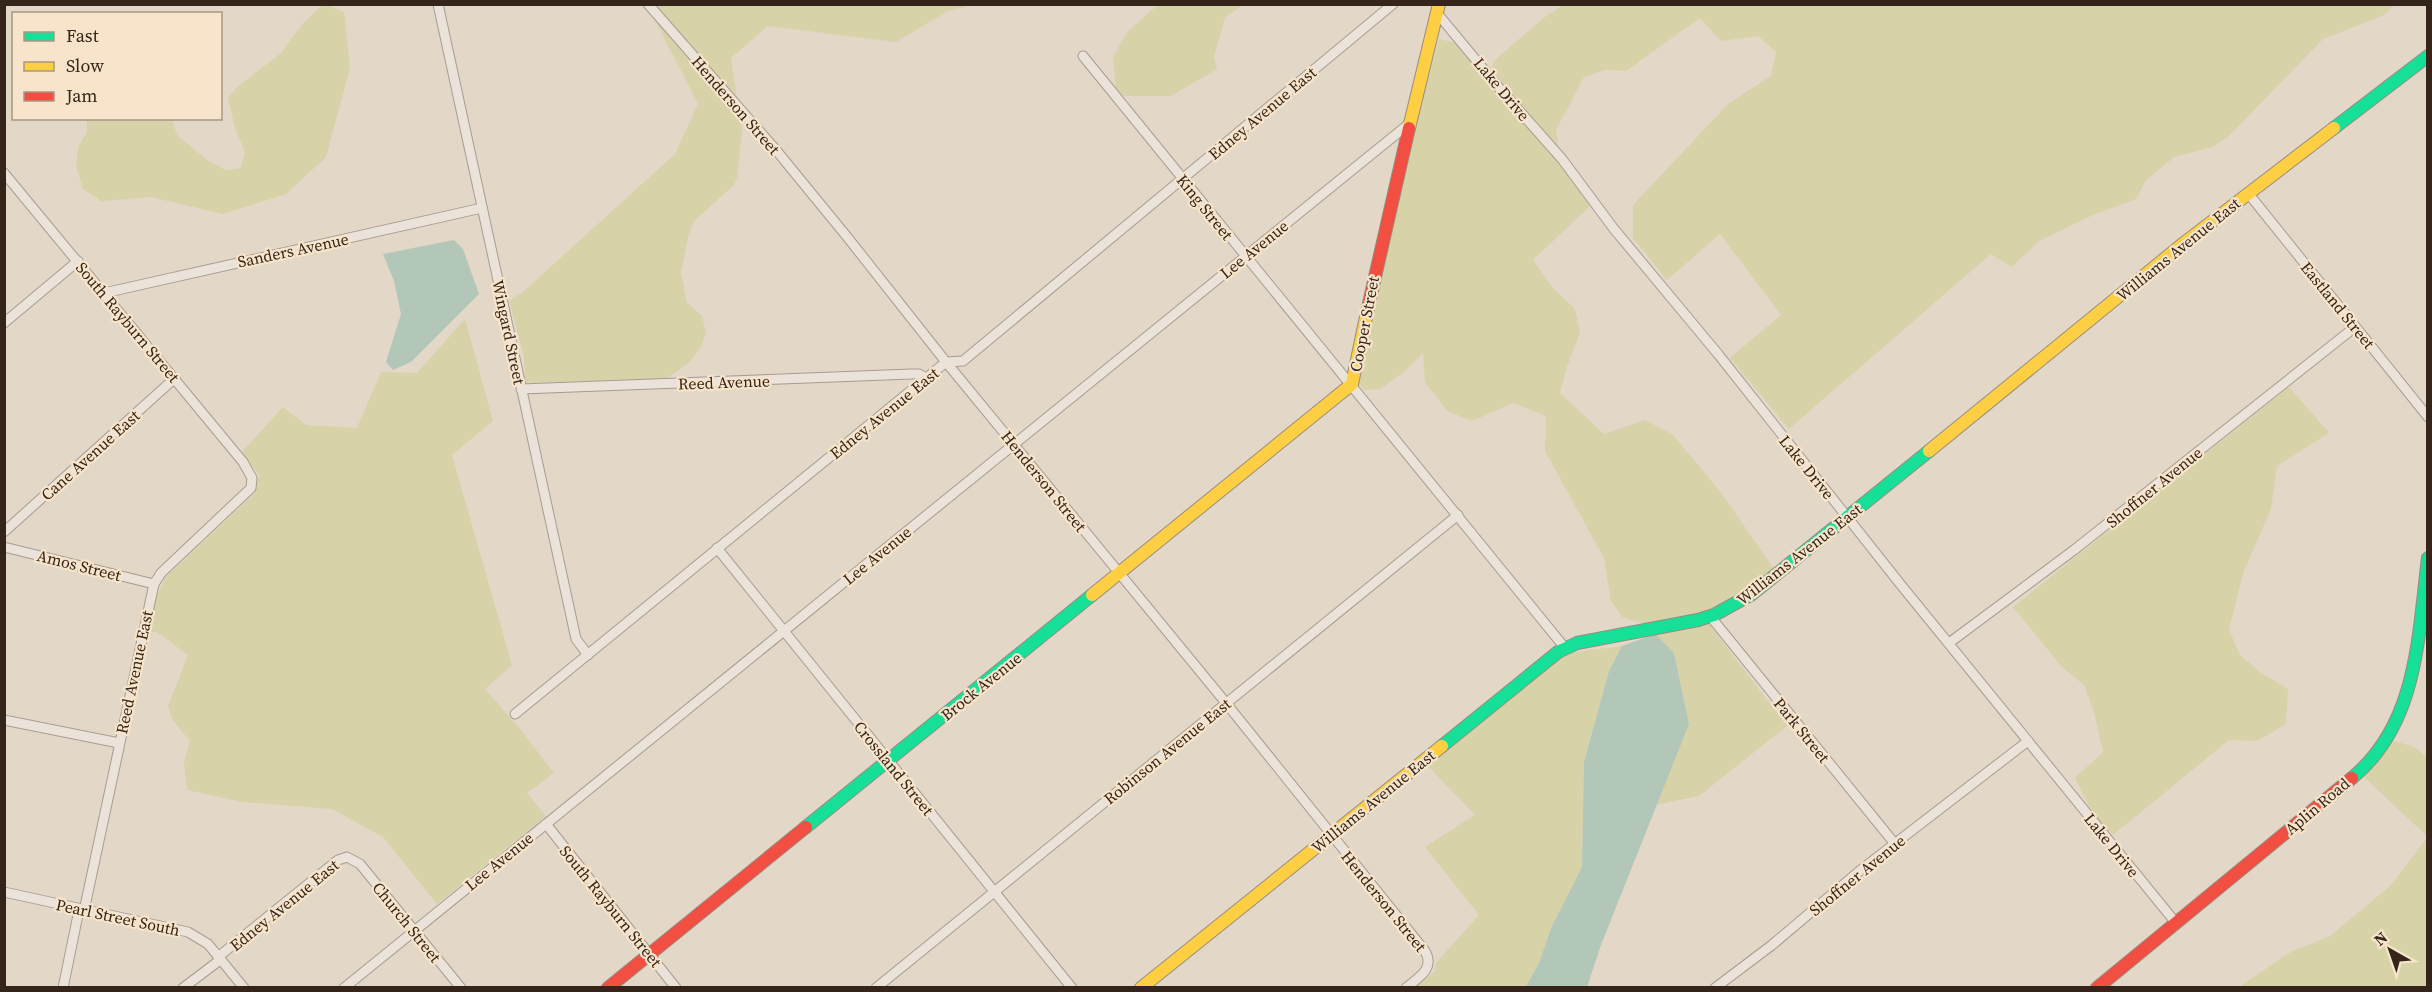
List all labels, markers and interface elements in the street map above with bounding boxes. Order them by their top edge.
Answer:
legend [12,12,222,120]
text: Fast [66,23,99,48]
street label: Henderson Street [687,51,786,160]
text: Slow [66,53,104,78]
street label: Lake Drive [1469,53,1535,125]
street label: Edney Avenue East [1203,61,1321,165]
text: Jam [65,83,98,108]
street label: King Street [1172,170,1239,245]
street label: Williams Avenue East [2111,192,2245,306]
street label: Lee Avenue [1215,215,1293,283]
street label: Sanders Avenue [235,227,351,273]
street label: South Rayburn Street [71,257,185,387]
street label: Eastland Street [2296,257,2381,354]
street label: Cooper Street [1344,274,1384,374]
street label: Wingard Street [487,278,531,387]
street label: Edney Avenue East [825,362,944,464]
street label: Reed Avenue [678,369,770,395]
street label: Cane Avenue East [36,404,145,505]
street label: Henderson Street [996,426,1092,537]
street label: Lake Drive [1774,430,1840,504]
street label: Shoffner Avenue [2101,441,2207,533]
street label: Williams Avenue East [1732,498,1867,610]
street label: Lee Avenue [838,521,916,589]
street label: Amos Street [35,544,124,586]
street label: Reed Avenue East [110,608,158,736]
street label: Brock Avenue [936,647,1026,725]
street label: Robinson Avenue East [1099,692,1236,809]
street label: Park Street [1769,693,1836,768]
street label: Crossland Street [849,716,939,821]
street label: Williams Avenue East [1306,744,1440,858]
street label: Aplin Road [2280,772,2354,840]
street label: Lake Drive [2079,808,2145,882]
street label: Lee Avenue [460,827,538,895]
street label: Shoffner Avenue [1804,829,1910,921]
street label: South Rayburn Street [555,840,668,972]
street label: Henderson Street [1336,846,1432,957]
street label: Edney Avenue East [225,854,344,956]
street label: Church Street [368,877,447,968]
street label: Pearl Street South [54,893,182,941]
north arrow [2360,920,2420,980]
text: N [2369,926,2392,951]

